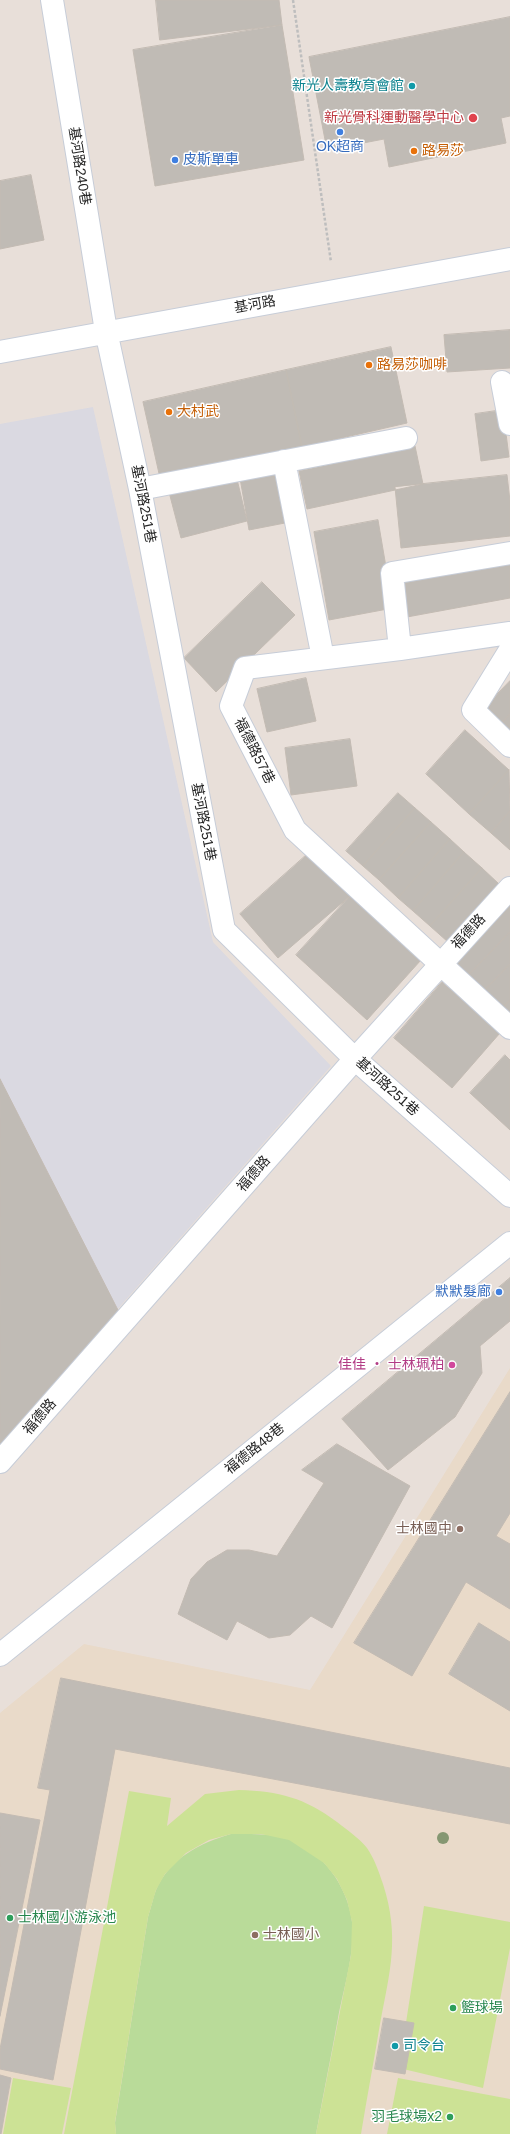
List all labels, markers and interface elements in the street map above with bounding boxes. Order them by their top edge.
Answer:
place label: 新光人壽教育會館 [292,78,404,94]
marker: 新光人壽教育會館 [407,81,417,91]
place label: 新光骨科運動醫學中心 [324,110,464,126]
marker: 新光骨科運動醫學中心 [467,112,479,124]
street label: 基河路240巷 [64,125,94,207]
marker: OK超商 [335,127,345,137]
place label: OK超商 [316,139,364,155]
place label: 路易莎 [422,143,464,159]
marker: 路易莎 [409,146,419,156]
place label: 皮斯單車 [183,152,239,168]
marker: 皮斯單車 [170,155,180,165]
street label: 基河路 [233,293,277,317]
place label: 路易莎咖啡 [377,357,447,373]
marker: 路易莎咖啡 [364,360,374,370]
place label: 大村武 [177,404,219,420]
marker: 大村武 [164,407,174,417]
street label: 基河路251巷 [127,463,159,545]
street label: 福德路57巷 [230,715,278,787]
street label: 基河路251巷 [187,781,219,863]
street label: 福德路 [449,911,489,953]
street label: 基河路251巷 [352,1054,422,1120]
street label: 福德路 [234,1153,274,1195]
place label: 默默髮廊 [435,1284,491,1300]
marker: 默默髮廊 [494,1287,504,1297]
place label: 佳佳 ‧ 士林珮柏 [338,1357,444,1373]
marker: 佳佳 ‧ 士林珮柏 [447,1360,457,1370]
street label: 福德路 [20,1396,60,1438]
street label: 福德路48巷 [222,1420,288,1478]
place label: 士林國中 [396,1521,452,1537]
marker: 士林國中 [455,1524,465,1534]
place label: 士林國小游泳池 [18,1910,116,1926]
marker: 士林國小游泳池 [5,1913,15,1923]
place label: 士林國小 [263,1927,319,1943]
marker: 士林國小 [250,1930,260,1940]
place label: 籃球場 [461,2000,503,2016]
marker: 籃球場 [448,2003,458,2013]
place label: 司令台 [403,2038,445,2054]
marker: 司令台 [390,2041,400,2051]
place label: 羽毛球場x2 [371,2109,442,2125]
marker: 羽毛球場x2 [445,2112,455,2122]

